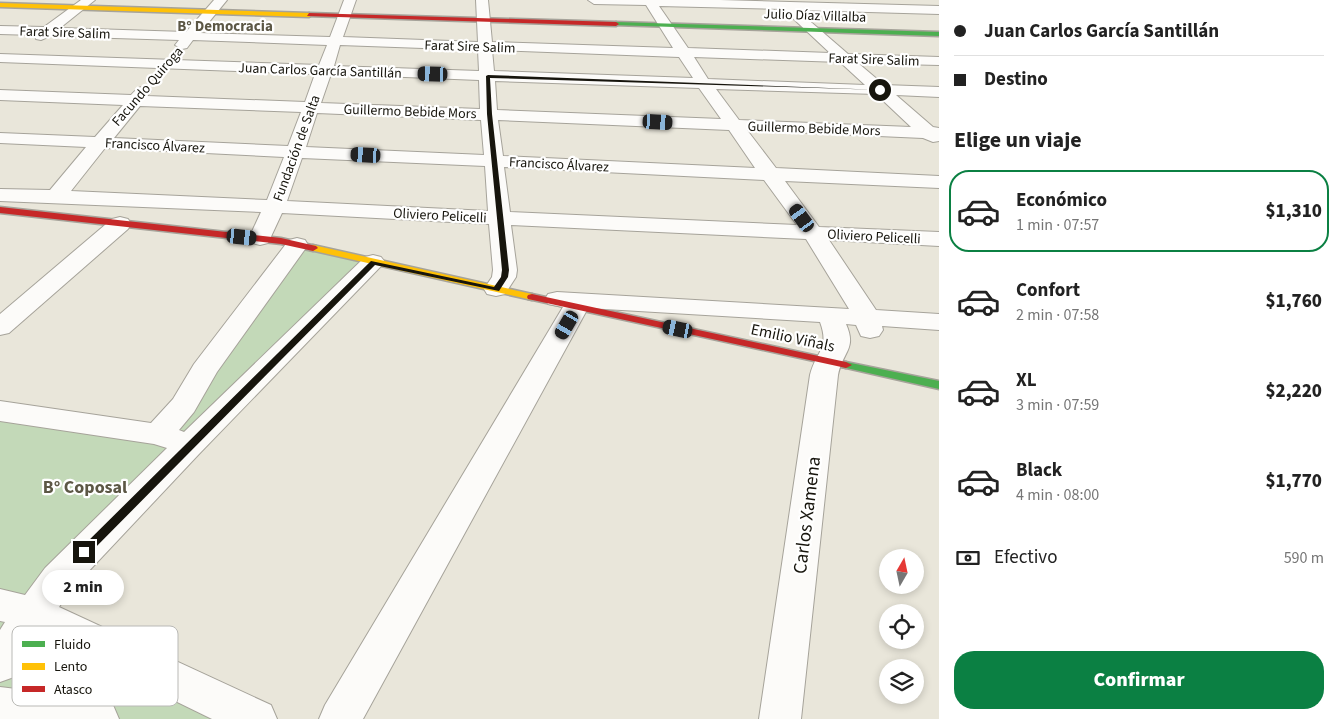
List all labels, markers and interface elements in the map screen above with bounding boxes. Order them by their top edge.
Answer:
street label: Julio Díaz Villalba [763,4,867,28]
district label: B° Democracia [177,16,273,37]
text: Juan Carlos García Santillán [984,18,1219,45]
street label: Farat Sire Salim [19,21,111,45]
street label: Farat Sire Salim [424,35,516,59]
street label: Facundo Quiroga [107,42,188,131]
street label: Farat Sire Salim [828,48,920,72]
street label: Juan Carlos García Santillán [238,58,402,84]
car [417,66,448,82]
text: Destino [984,66,1048,93]
route start [869,79,891,101]
street label: Fundación de Salta [268,92,325,204]
street label: Guillermo Bebide Mors [343,100,477,124]
car [642,114,673,130]
street label: Guillermo Bebide Mors [747,117,881,141]
text: Elige un viaje [954,124,1082,156]
street label: Francisco Álvarez [104,133,206,159]
car [350,147,381,163]
street label: Francisco Álvarez [508,152,610,178]
text: Económico [1016,187,1107,214]
icon: car [956,189,1001,234]
text: $1,310 [1265,198,1322,225]
car [787,201,816,235]
street label: Oliviero Pelicelli [393,204,487,228]
text: 1 min · 07:57 [1016,214,1099,236]
street label: Oliviero Pelicelli [827,225,921,249]
car [226,228,257,246]
text: Confort [1016,277,1080,304]
icon: car [956,279,1001,324]
text: $1,760 [1265,288,1322,315]
text: 2 min · 07:58 [1016,304,1099,326]
car [553,308,580,342]
street label: Emilio Viñals [749,318,837,358]
car [661,319,694,339]
text: XL [1016,367,1037,394]
icon: car [956,369,1001,414]
text: $2,220 [1265,378,1322,405]
text: 3 min · 07:59 [1016,394,1099,416]
street label: Carlos Xamena [787,455,828,575]
text: Black [1016,457,1062,484]
icon: car [956,459,1001,504]
text: $1,770 [1265,468,1322,495]
district label: B° Coposal [43,475,127,500]
text: 4 min · 08:00 [1016,484,1099,506]
route end [73,541,95,563]
icon: cash [954,544,982,572]
text: Efectivo [994,544,1057,571]
text: 590 m [1284,547,1324,569]
north arrow [879,549,924,594]
map controls [879,549,924,704]
callout: 2 min [43,570,125,604]
text: 2 min [63,576,103,598]
button: locate [879,604,924,649]
legend [12,626,178,706]
text: Fluido [54,635,91,655]
button: Confirmar [954,651,1324,709]
text: Lento [54,657,87,677]
button: layers [879,659,924,704]
text: Atasco [54,680,92,700]

